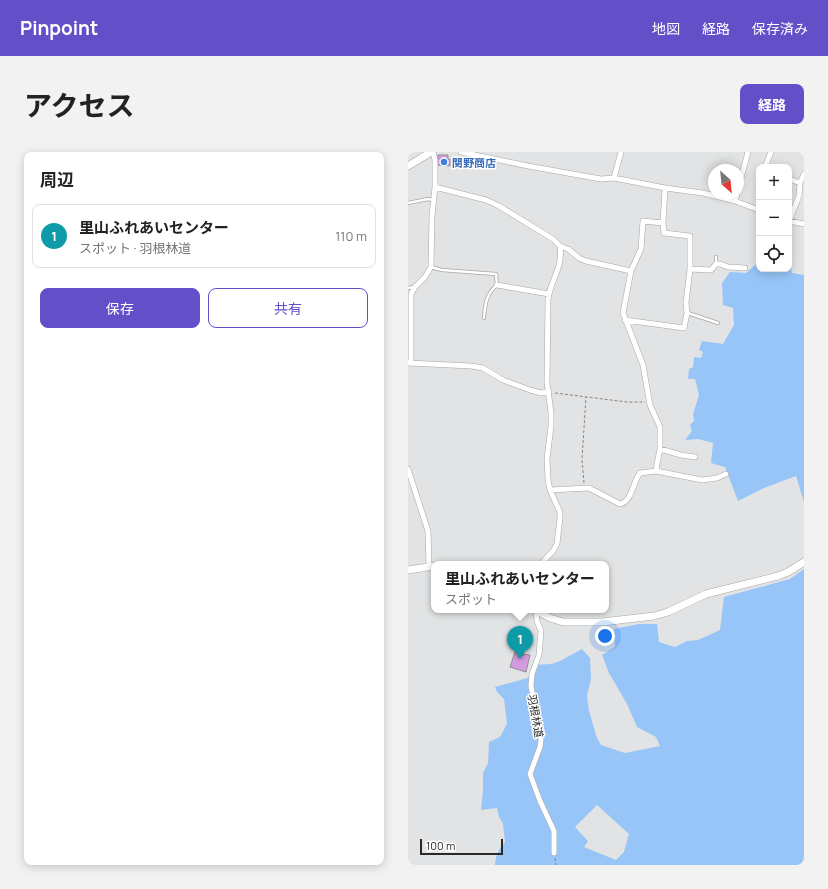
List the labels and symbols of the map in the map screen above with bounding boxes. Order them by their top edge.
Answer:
place label: 関野商店 [452,155,496,170]
marker: 関野商店 [439,157,449,167]
north arrow [708,164,744,200]
pin: 1 [507,626,533,659]
your location [595,626,615,646]
street label: 羽根林道 [525,693,547,739]
scale bar [420,837,503,856]

